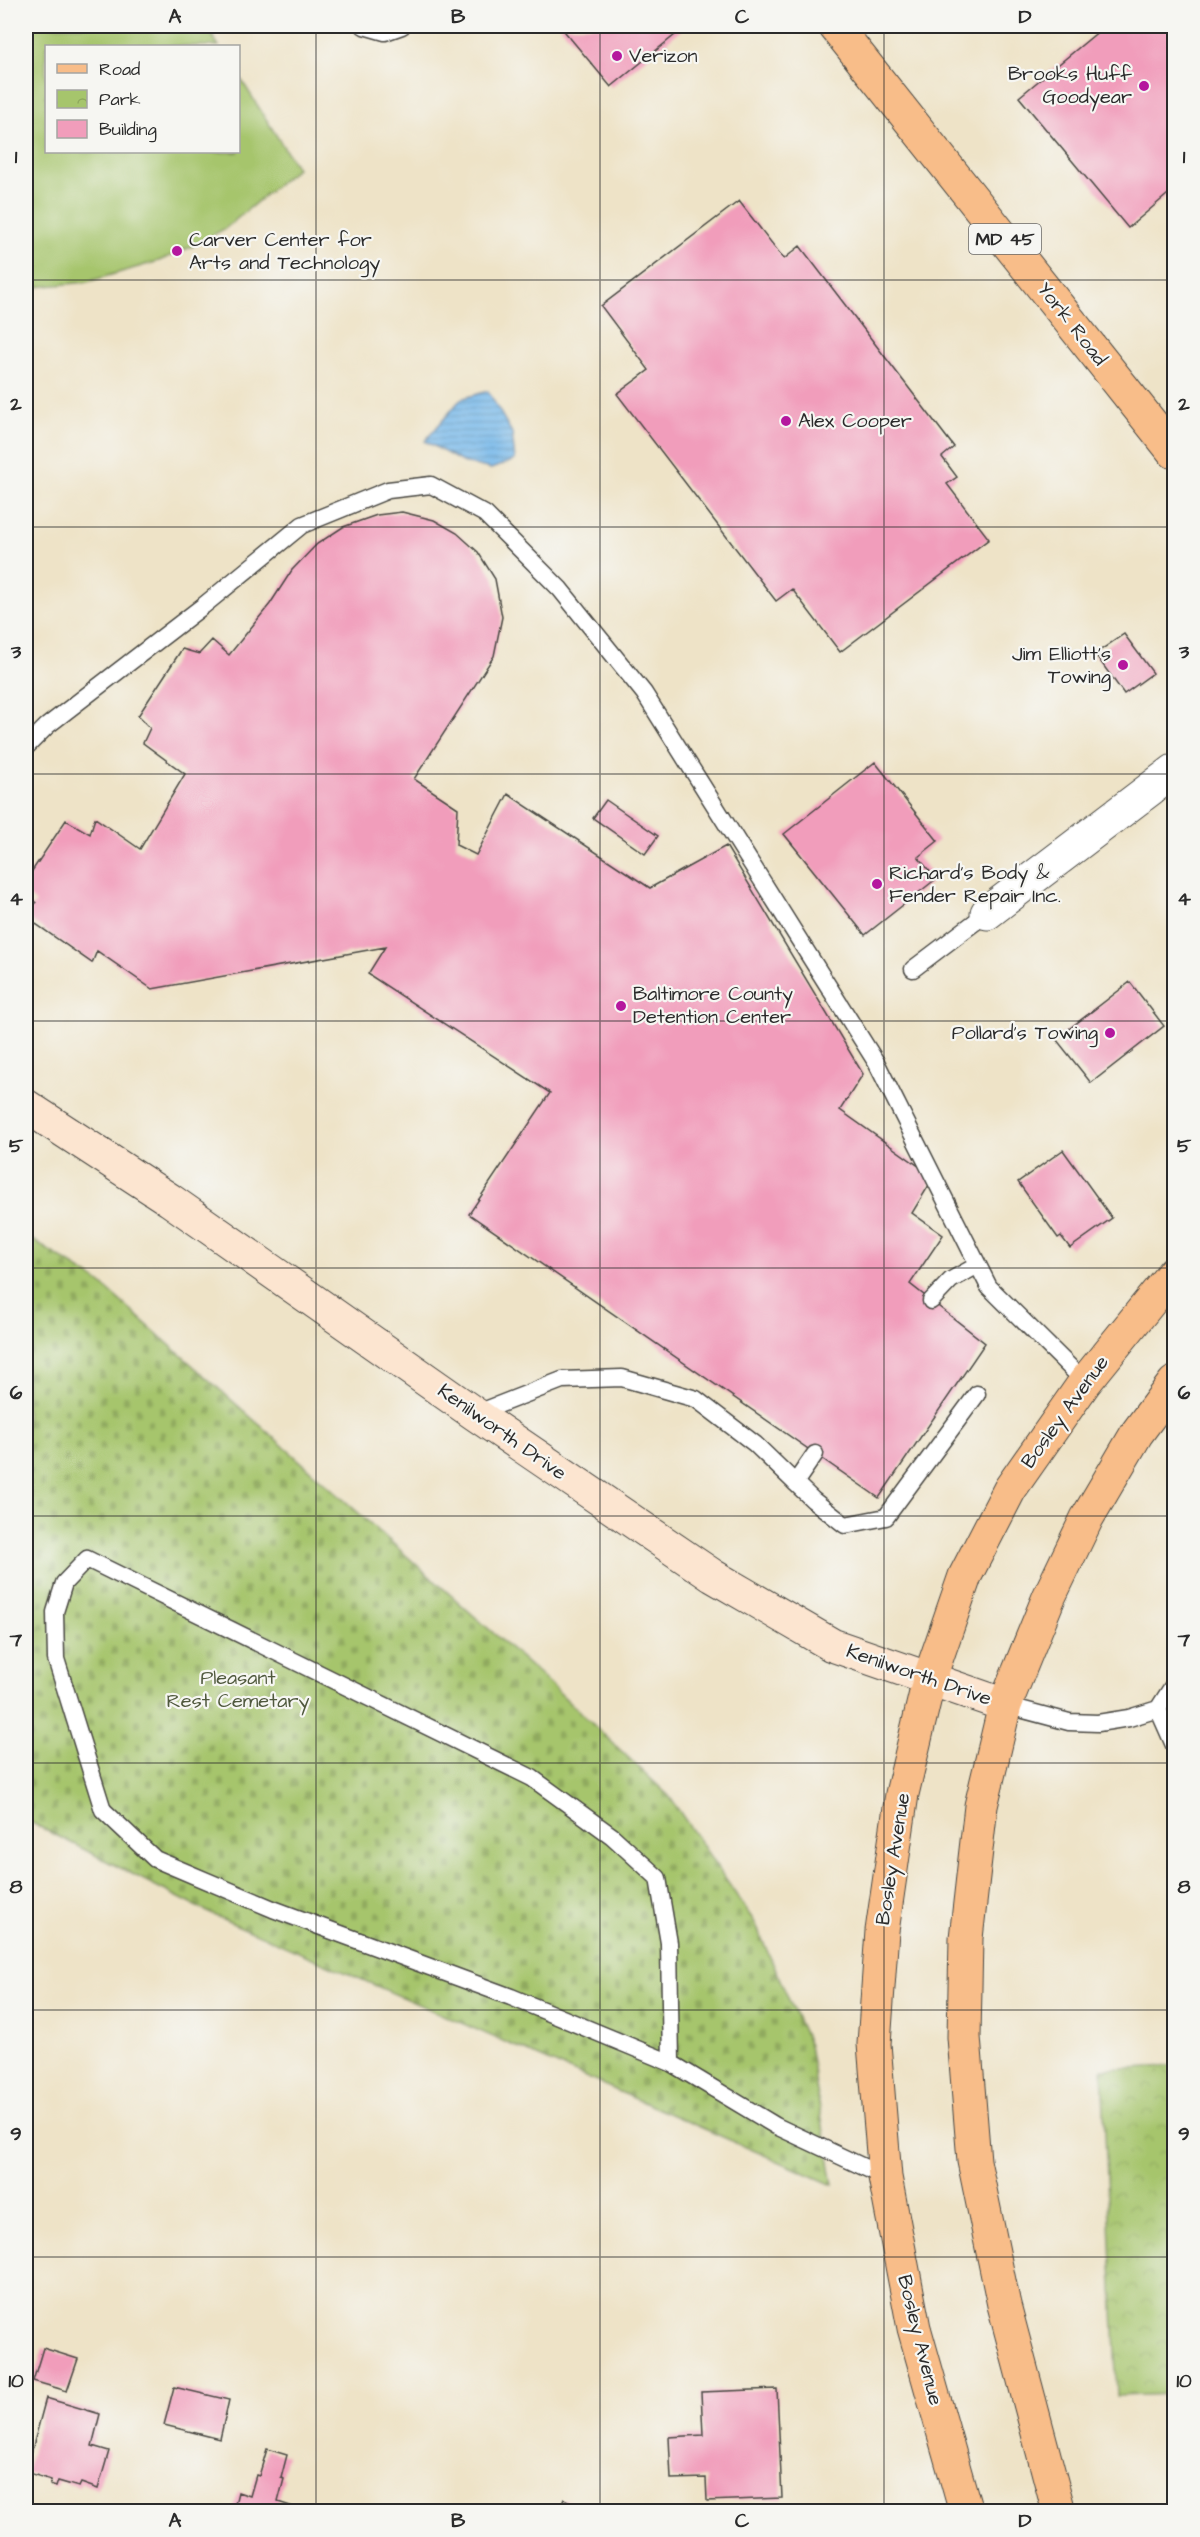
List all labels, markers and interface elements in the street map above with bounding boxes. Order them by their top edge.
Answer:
text: A [169,3,182,31]
text: B [451,3,466,31]
text: C [735,3,750,31]
text: D [1019,3,1032,31]
place label: Verizon [629,42,698,70]
legend [45,45,240,153]
marker: Verizon [610,49,624,63]
text: Road [99,57,140,82]
place label: Brooks Huff Goodyear [1008,60,1132,112]
marker: Brooks Huff Goodyear [1137,79,1151,93]
text: Park [99,87,141,112]
text: Building [99,117,157,143]
text: 1 [15,143,18,171]
text: 1 [1183,143,1186,171]
road number: MD 45 [969,224,1041,254]
place label: Carver Center for Arts and Technology [189,226,380,278]
marker: Carver Center for Arts and Technology [170,244,184,258]
street label: York Road [1030,276,1114,372]
text: 2 [9,390,22,418]
text: 2 [1177,390,1190,418]
place label: Alex Cooper [798,407,912,435]
marker: Alex Cooper [779,414,793,428]
text: 3 [10,638,22,666]
text: 3 [1178,638,1190,666]
place label: Jim Elliott's Towing [1012,640,1111,692]
marker: Jim Elliott's Towing [1116,658,1130,672]
place label: Richard's Body & Fender Repair Inc. [889,859,1061,910]
marker: Richard's Body & Fender Repair Inc. [870,877,884,891]
text: 4 [9,885,23,913]
text: 4 [1177,885,1191,913]
place label: Baltimore County Detention Center [633,980,793,1031]
marker: Baltimore County Detention Center [614,999,628,1013]
place label: Pollard's Towing [952,1019,1098,1048]
marker: Pollard's Towing [1103,1026,1117,1040]
text: 5 [9,1132,24,1160]
text: 5 [1177,1132,1192,1160]
street label: Bosley Avenue [1014,1350,1116,1475]
street label: Kenilworth Drive [432,1377,572,1487]
text: 6 [10,1379,23,1407]
text: 6 [1178,1379,1191,1407]
text: 7 [9,1626,23,1654]
text: 7 [1177,1626,1191,1654]
street label: Kenilworth Drive [843,1637,995,1713]
park label: Pleasant Rest Cemetary [167,1664,309,1716]
street label: Bosley Avenue [869,1791,918,1927]
text: 8 [10,1873,23,1901]
text: 8 [1178,1873,1191,1901]
text: 9 [10,2120,22,2148]
text: 9 [1178,2120,1190,2148]
street label: Bosley Avenue [889,2272,950,2409]
text: 10 [8,2367,24,2395]
text: 10 [1176,2367,1192,2395]
text: A [169,2507,182,2535]
text: B [451,2507,466,2535]
text: C [735,2507,750,2535]
text: D [1019,2507,1032,2535]

